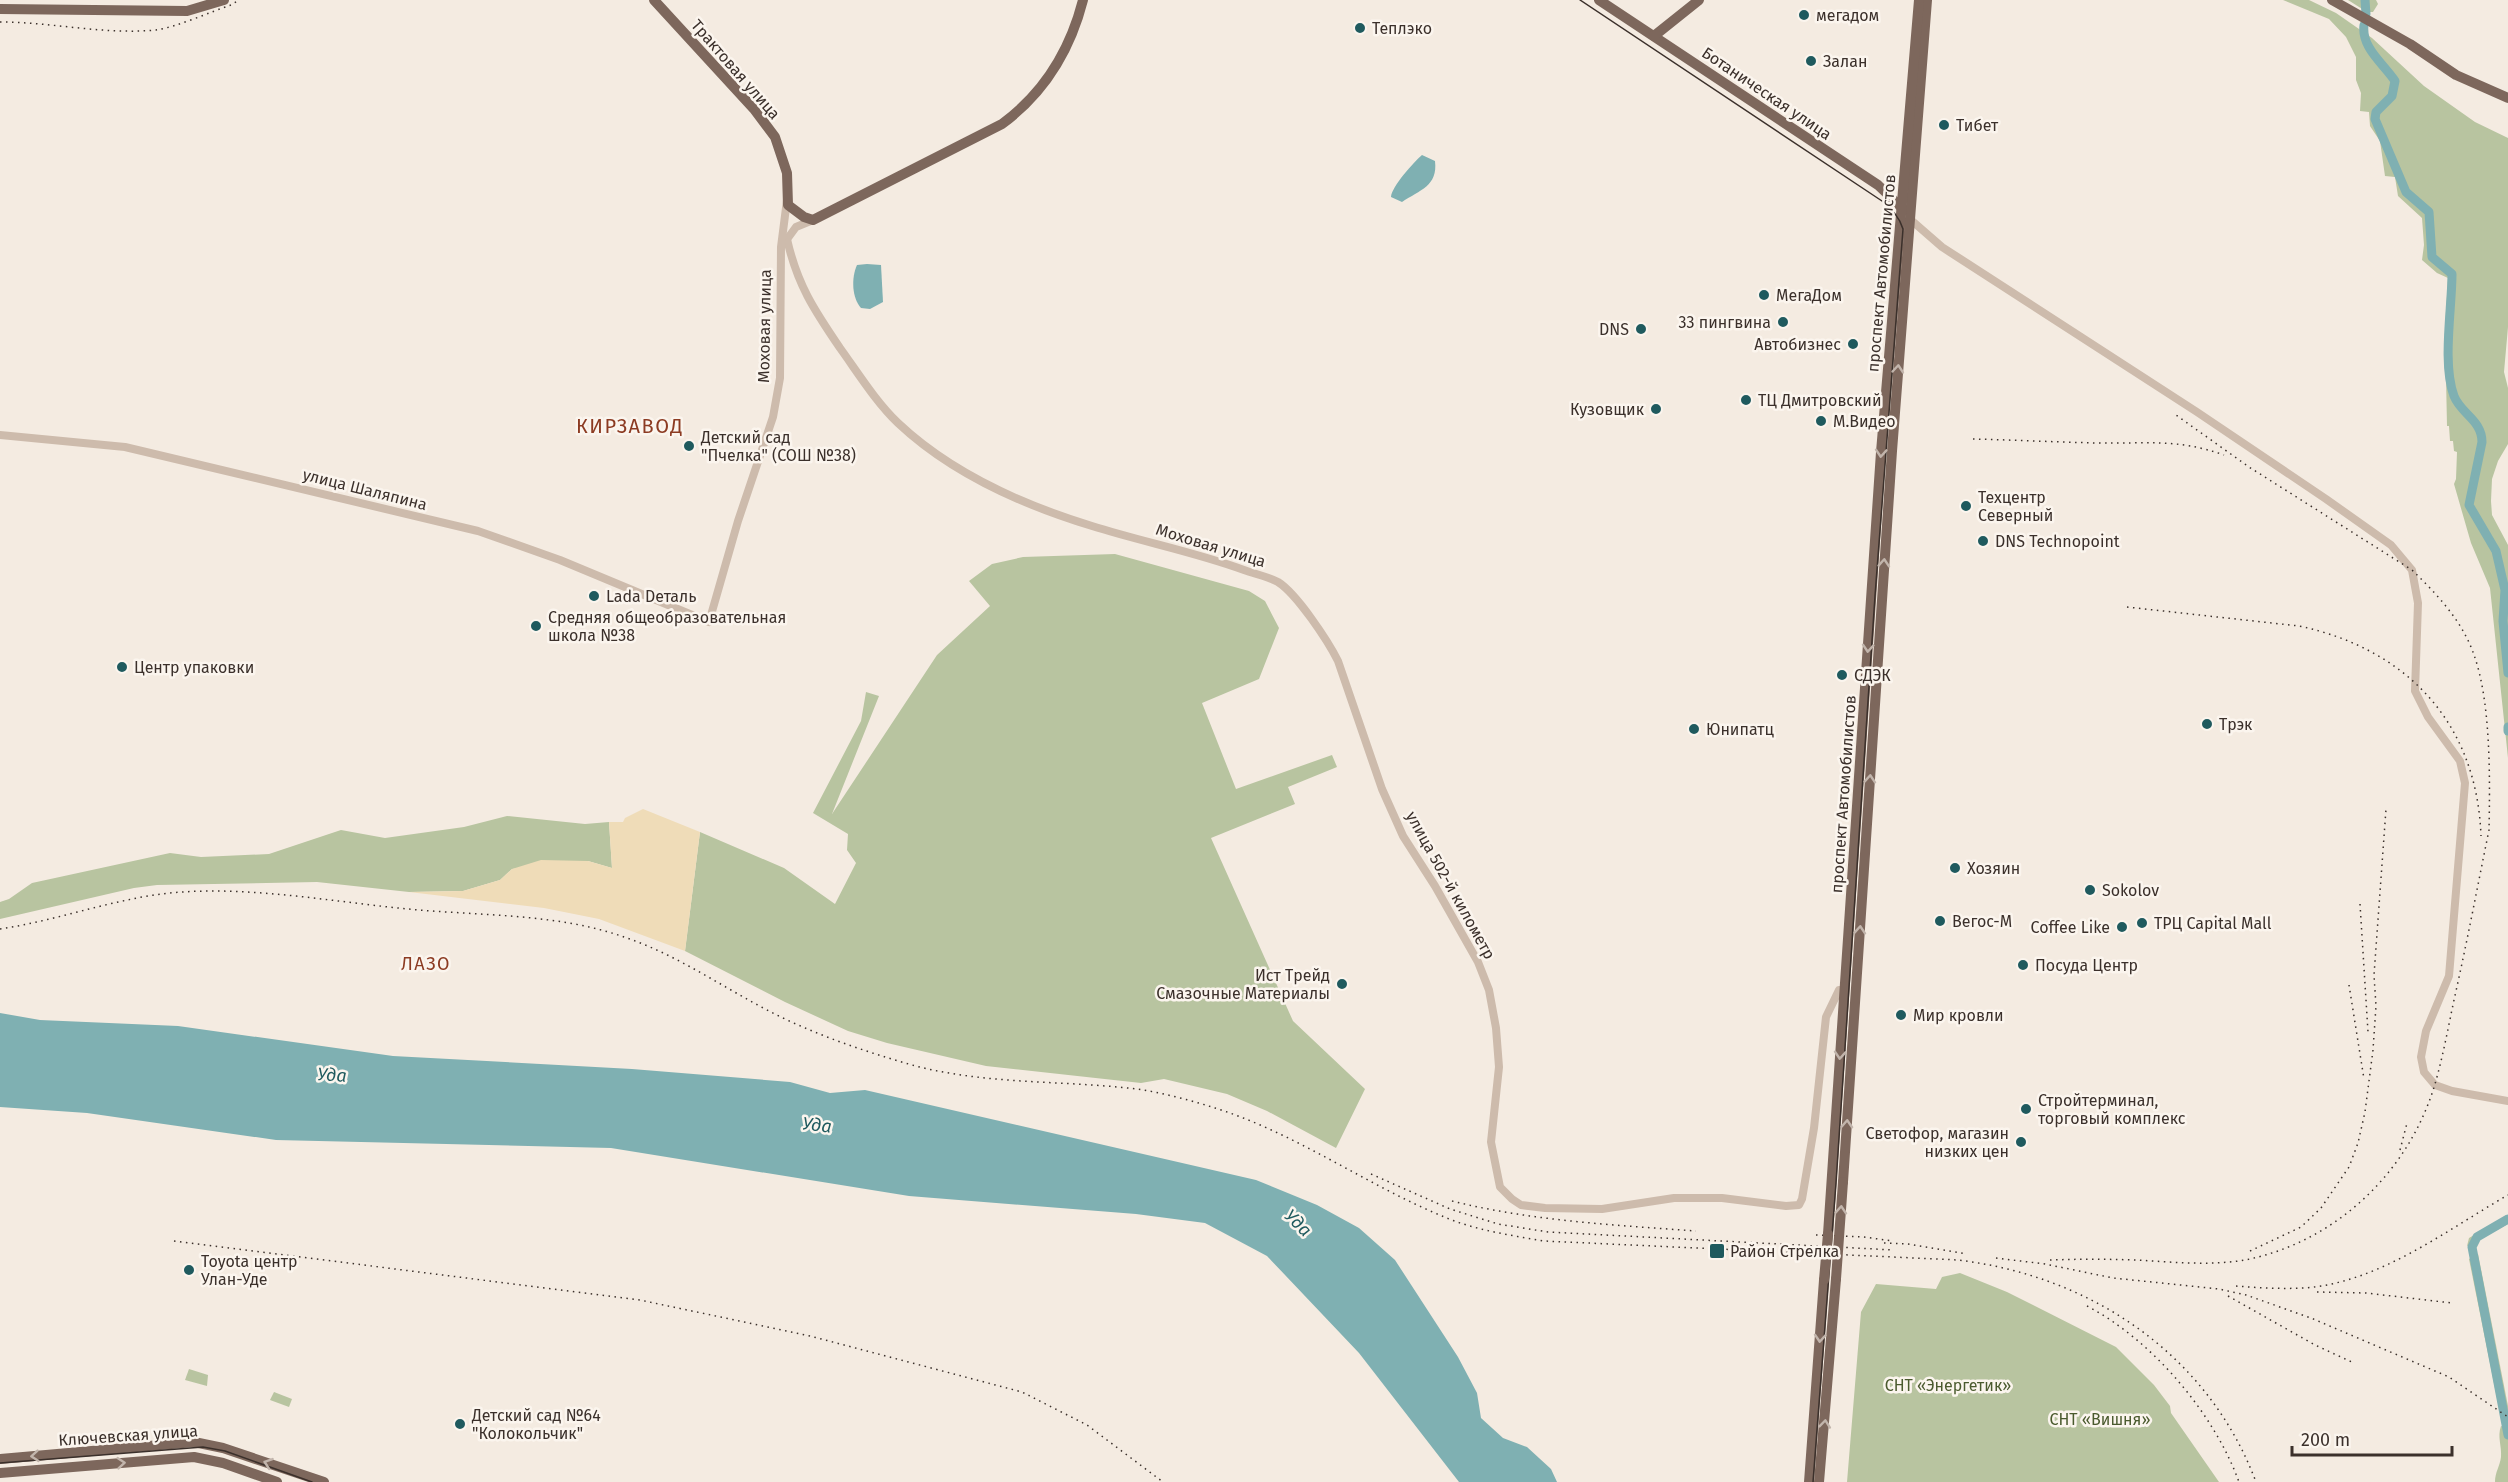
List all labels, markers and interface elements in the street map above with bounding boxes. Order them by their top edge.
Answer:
place label: мегадом [1816,6,1879,25]
marker: мегадом [1797,8,1811,22]
street label: Трактовая улица [687,16,784,123]
place label: Теплэко [1372,19,1432,38]
marker: Теплэко [1353,21,1367,35]
street label: Ботаническая улица [1698,43,1835,144]
place label: Залан [1823,52,1867,71]
marker: Залан [1804,54,1818,68]
place label: Тибет [1956,116,1999,135]
marker: Тибет [1937,118,1951,132]
street label: проспект Автомобилистов [1863,173,1900,373]
street label: Моховая улица [754,269,775,383]
place label: МегаДом [1776,286,1842,305]
marker: МегаДом [1757,288,1771,302]
place label: 33 пингвина [1679,313,1771,332]
marker: 33 пингвина [1776,315,1790,329]
place label: DNS [1599,320,1629,339]
marker: DNS [1634,322,1648,336]
place label: Автобизнес [1754,335,1841,354]
marker: Автобизнес [1846,337,1860,351]
one-way arrow [1892,364,1905,373]
place label: ТЦ Дмитровский [1758,391,1882,410]
marker: ТЦ Дмитровский [1739,393,1753,407]
place label: Кузовщик [1570,400,1645,419]
marker: Кузовщик [1649,402,1663,416]
place label: М.Видео [1833,412,1896,431]
district label: КИРЗАВОД [576,414,684,438]
marker: М.Видео [1814,414,1828,428]
place label: Детский сад "Пчелка" (СОШ №38) [700,428,856,465]
marker: Детский сад "Пчелка" (СОШ №38) [682,439,696,453]
one-way arrow [1875,449,1888,458]
street label: улица Шаляпина [301,465,429,514]
place label: Техцентр Северный [1978,488,2053,525]
marker: Техцентр Северный [1959,499,1973,513]
street label: Моховая улица [1154,520,1268,571]
place label: DNS Technopoint [1995,532,2120,551]
marker: DNS Technopoint [1976,534,1990,548]
one-way arrow [1877,559,1890,568]
place label: Lada Dеталь [606,587,696,606]
marker: Lada Dеталь [587,589,601,603]
place label: Средняя общеобразовательная школа №38 [548,608,786,645]
marker: Средняя общеобразовательная школа №38 [529,619,543,633]
one-way arrow [1862,643,1875,653]
place label: Центр упаковки [134,658,254,677]
marker: Центр упаковки [115,660,129,674]
place label: СДЭК [1854,666,1891,685]
marker: СДЭК [1835,668,1849,682]
street label: проспект Автомобилистов [1827,694,1860,894]
place label: Трэк [2219,715,2253,734]
marker: Трэк [2200,717,2214,731]
place label: Юнипатц [1706,720,1775,739]
marker: Юнипатц [1687,722,1701,736]
one-way arrow [1863,774,1876,783]
street label: улица 502-й километр [1402,808,1499,962]
place label: Хозяин [1967,859,2020,878]
marker: Хозяин [1948,861,1962,875]
place label: Sokolov [2102,881,2159,900]
marker: Sokolov [2083,883,2097,897]
place label: Вегос-М [1952,912,2012,931]
marker: Вегос-М [1933,914,1947,928]
place label: ТРЦ Capital Mall [2154,914,2272,933]
marker: ТРЦ Capital Mall [2135,916,2149,930]
place label: Coffee Like [2031,918,2110,937]
marker: Coffee Like [2115,920,2129,934]
one-way arrow [1853,925,1866,934]
district label: ЛАЗО [401,953,451,975]
place label: Посуда Центр [2035,956,2138,975]
marker: Посуда Центр [2016,958,2030,972]
place label: Ист Трейд Смазочные Материалы [1156,966,1330,1003]
marker: Ист Трейд Смазочные Материалы [1335,977,1349,991]
place label: Мир кровли [1913,1006,2004,1025]
marker: Мир кровли [1894,1008,1908,1022]
one-way arrow [1834,1051,1847,1060]
water label: Уда [317,1063,347,1087]
place label: Стройтерминал, торговый комплекс [2038,1091,2186,1128]
marker: Стройтерминал, торговый комплекс [2019,1102,2033,1116]
water label: Уда [801,1112,833,1138]
one-way arrow [1840,1120,1853,1129]
place label: Светофор, магазин низких цен [1866,1124,2009,1161]
marker: Светофор, магазин низких цен [2014,1135,2028,1149]
water label: Уда [1280,1205,1316,1241]
one-way arrow [1834,1205,1847,1214]
marker: Район Стрелка [1708,1242,1726,1260]
place label: Район Стрелка [1730,1242,1839,1261]
place label: Toyota центр Улан-Уде [201,1252,298,1289]
marker: Toyota центр Улан-Уде [182,1263,196,1277]
one-way arrow [1814,1334,1827,1343]
park label: СНТ «Энергетик» [1885,1376,2011,1395]
place label: Детский сад №64 "Колокольчик" [471,1406,601,1443]
park label: СНТ «Вишня» [2050,1410,2150,1429]
marker: Детский сад №64 "Колокольчик" [453,1417,467,1431]
one-way arrow [1818,1419,1831,1428]
scale bar [2292,1419,2452,1457]
street label: Ключевская улица [58,1421,198,1450]
text: 200 m [2301,1429,2350,1451]
one-way arrow [30,1449,40,1462]
one-way arrow [117,1457,126,1470]
one-way arrow [263,1458,274,1471]

